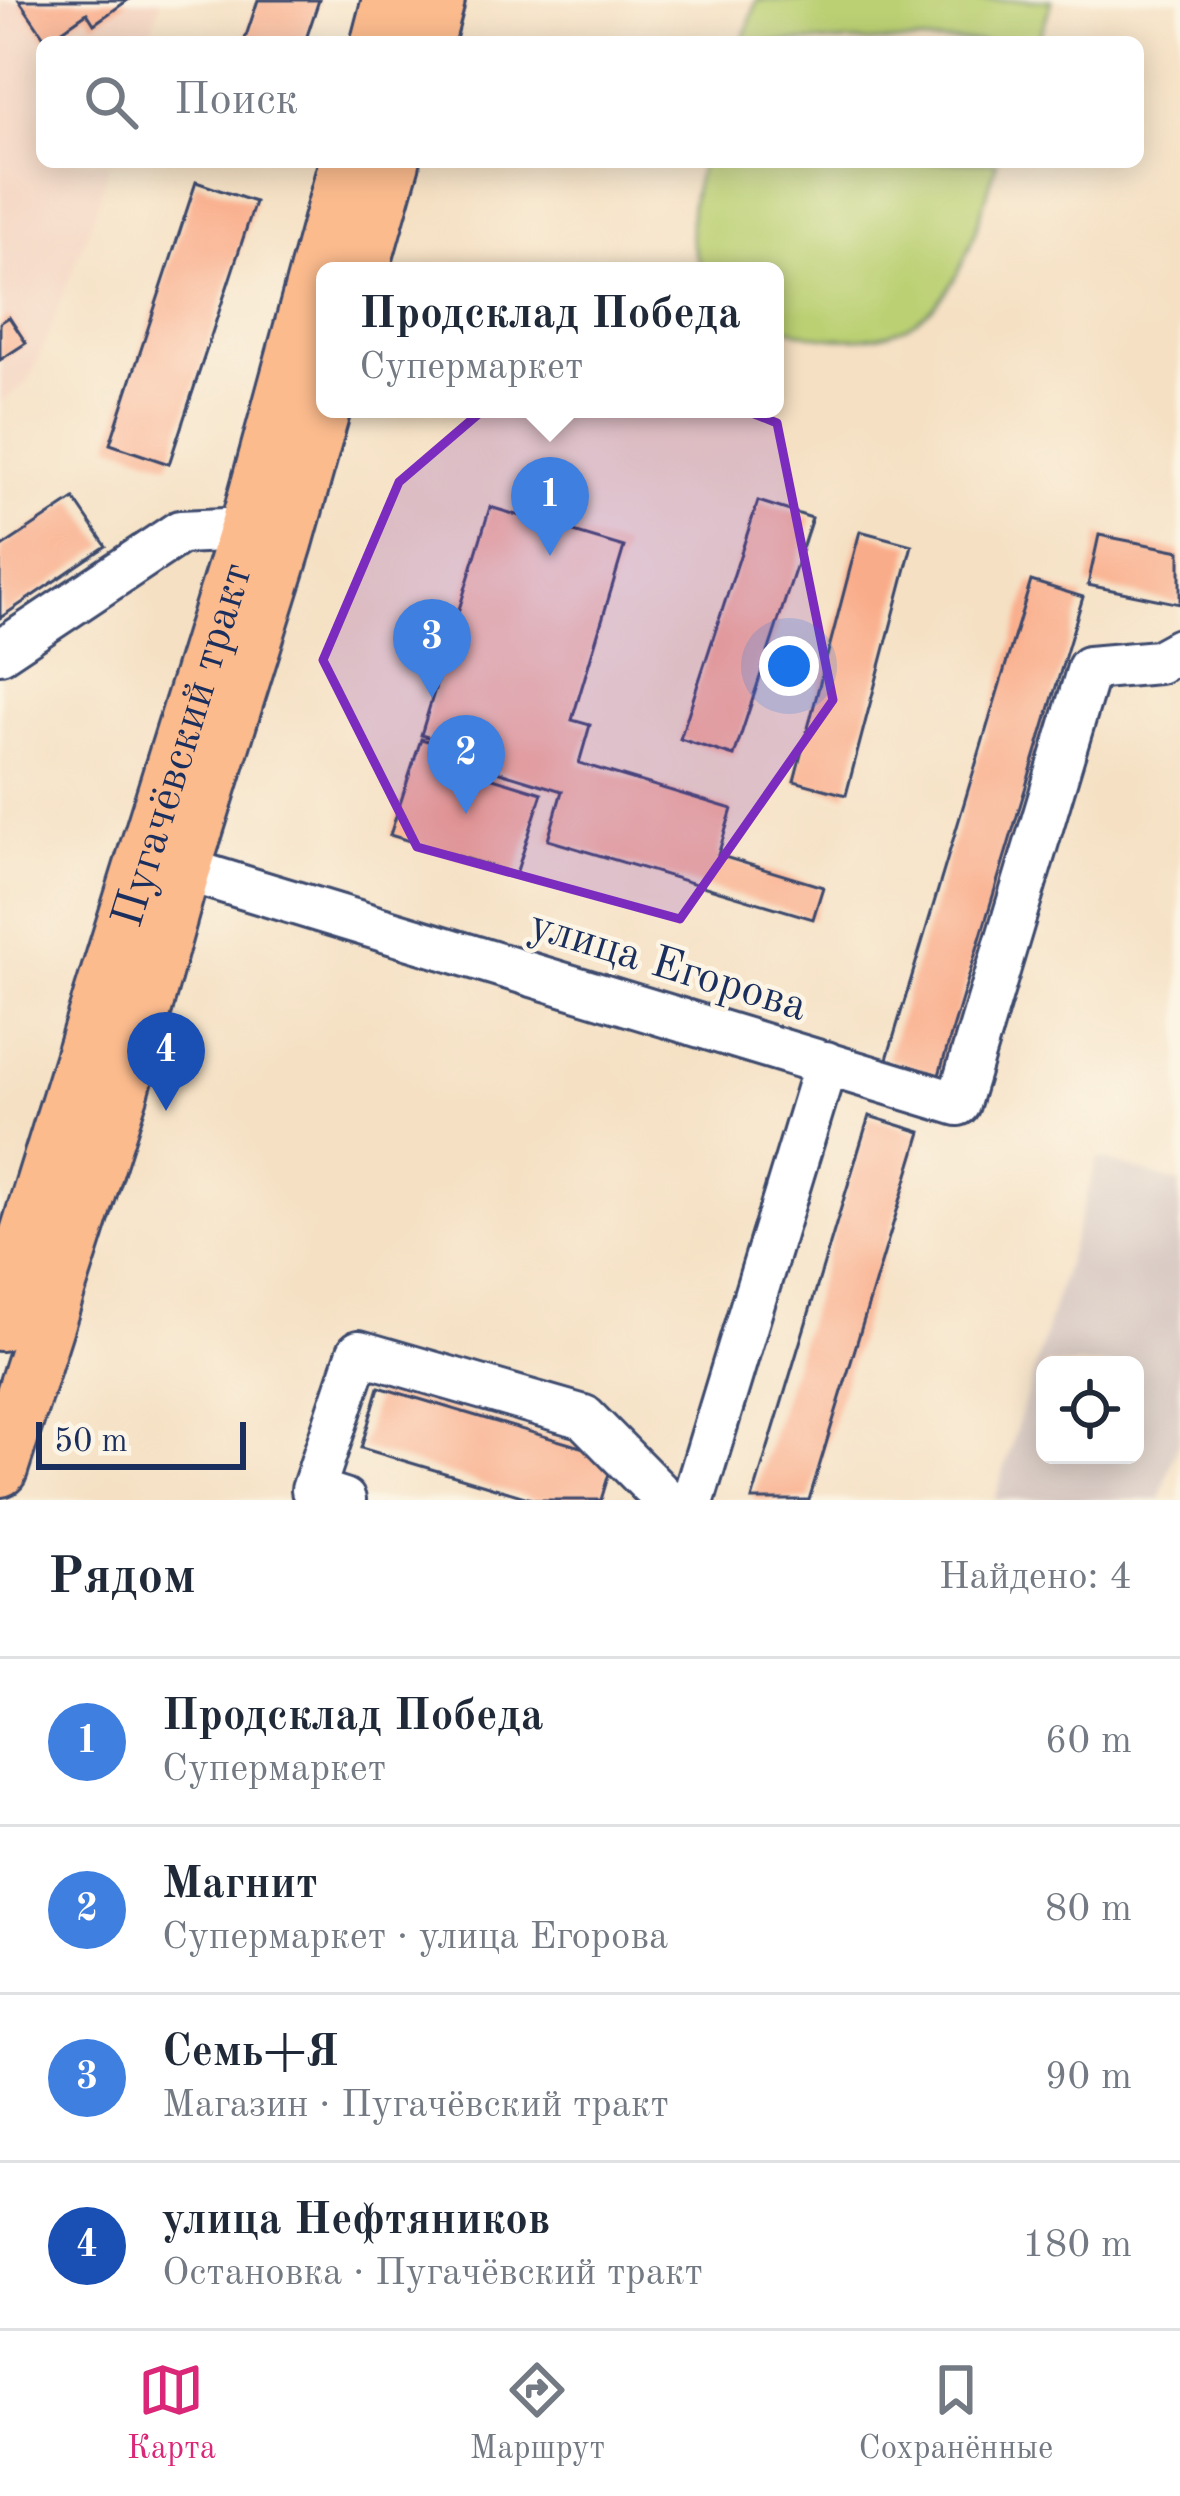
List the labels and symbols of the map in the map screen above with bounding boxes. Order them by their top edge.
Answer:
pin: 1 [511,457,589,556]
street label: Пугачёвский тракт [107,558,262,933]
pin: 3 [393,599,471,698]
your location [759,636,819,696]
pin: 2 [427,715,505,814]
street label: улица Егорова [523,904,812,1031]
pin: 4 [127,1012,205,1111]
scale bar [36,1416,246,1469]

